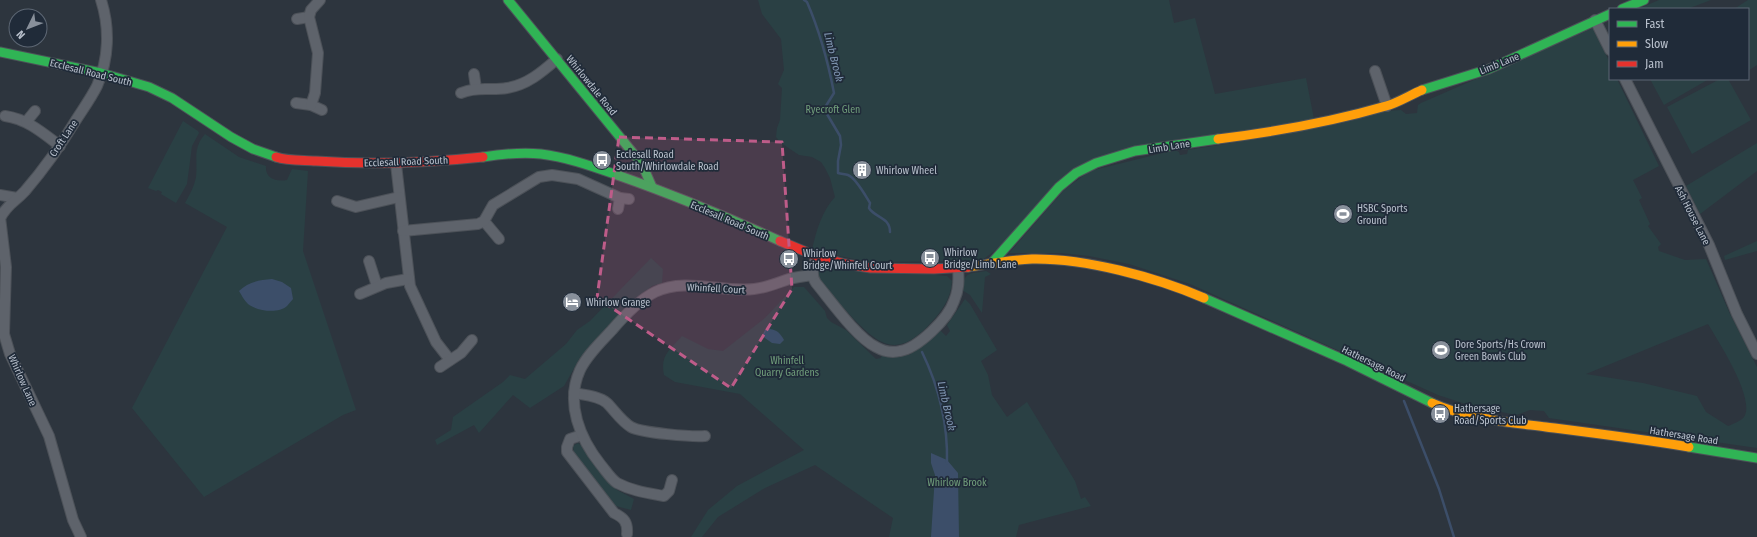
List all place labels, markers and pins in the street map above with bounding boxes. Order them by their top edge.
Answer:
bus stop icon: Ecclesall Road South/Whirlowdale Road [591,149,613,171]
place label: Ecclesall Road South/Whirlowdale Road [616,149,719,173]
building icon: Whirlow Wheel [851,159,873,181]
place label: Whirlow Wheel [876,165,937,177]
sports icon: HSBC Sports Ground [1332,203,1354,225]
place label: HSBC Sports Ground [1357,203,1408,227]
bus stop icon: Whirlow Bridge/Limb Lane [919,247,941,269]
place label: Whirlow Bridge/Limb Lane [944,247,1017,271]
bus stop icon: Whirlow Bridge/Whinfell Court [778,248,800,270]
place label: Whirlow Bridge/Whinfell Court [803,248,893,272]
hotel icon: Whirlow Grange [561,291,583,313]
place label: Whirlow Grange [586,297,650,309]
sports icon: Dore Sports/Hs Crown Green Bowls Club [1430,339,1452,361]
place label: Dore Sports/Hs Crown Green Bowls Club [1455,339,1546,363]
bus stop icon: Hathersage Road/Sports Club [1429,403,1451,425]
place label: Hathersage Road/Sports Club [1454,403,1527,427]

